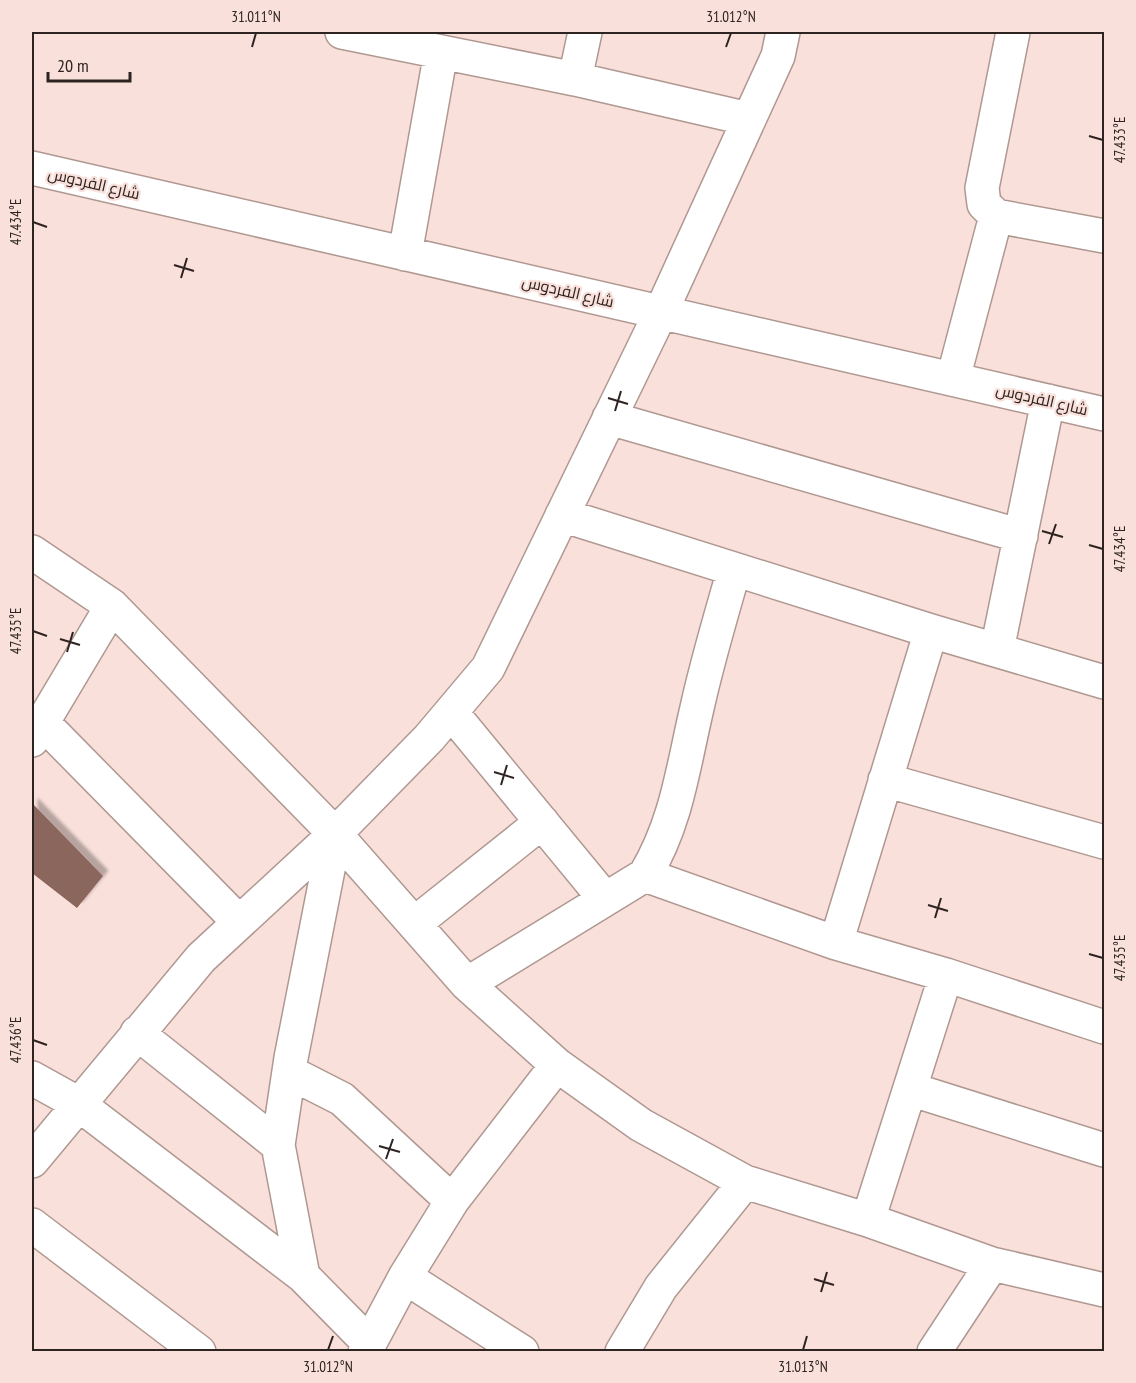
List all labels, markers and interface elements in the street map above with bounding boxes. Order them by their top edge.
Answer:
text: 31.011°N [231,7,281,26]
text: 31.012°N [706,7,756,26]
scale bar [48,45,130,83]
text: 20 m [57,54,89,77]
text: 47.433°E [1110,117,1129,163]
street label: شارع الفردوس [46,163,142,205]
text: 47.434°E [6,199,25,245]
street label: شارع الفردوس [520,271,616,313]
street label: شارع الفردوس [994,379,1090,421]
text: 47.434°E [1110,526,1129,572]
text: 47.435°E [6,608,25,654]
text: 47.435°E [1110,935,1129,981]
text: 47.436°E [6,1017,25,1063]
text: 31.012°N [303,1357,353,1376]
text: 31.013°N [778,1357,828,1376]

